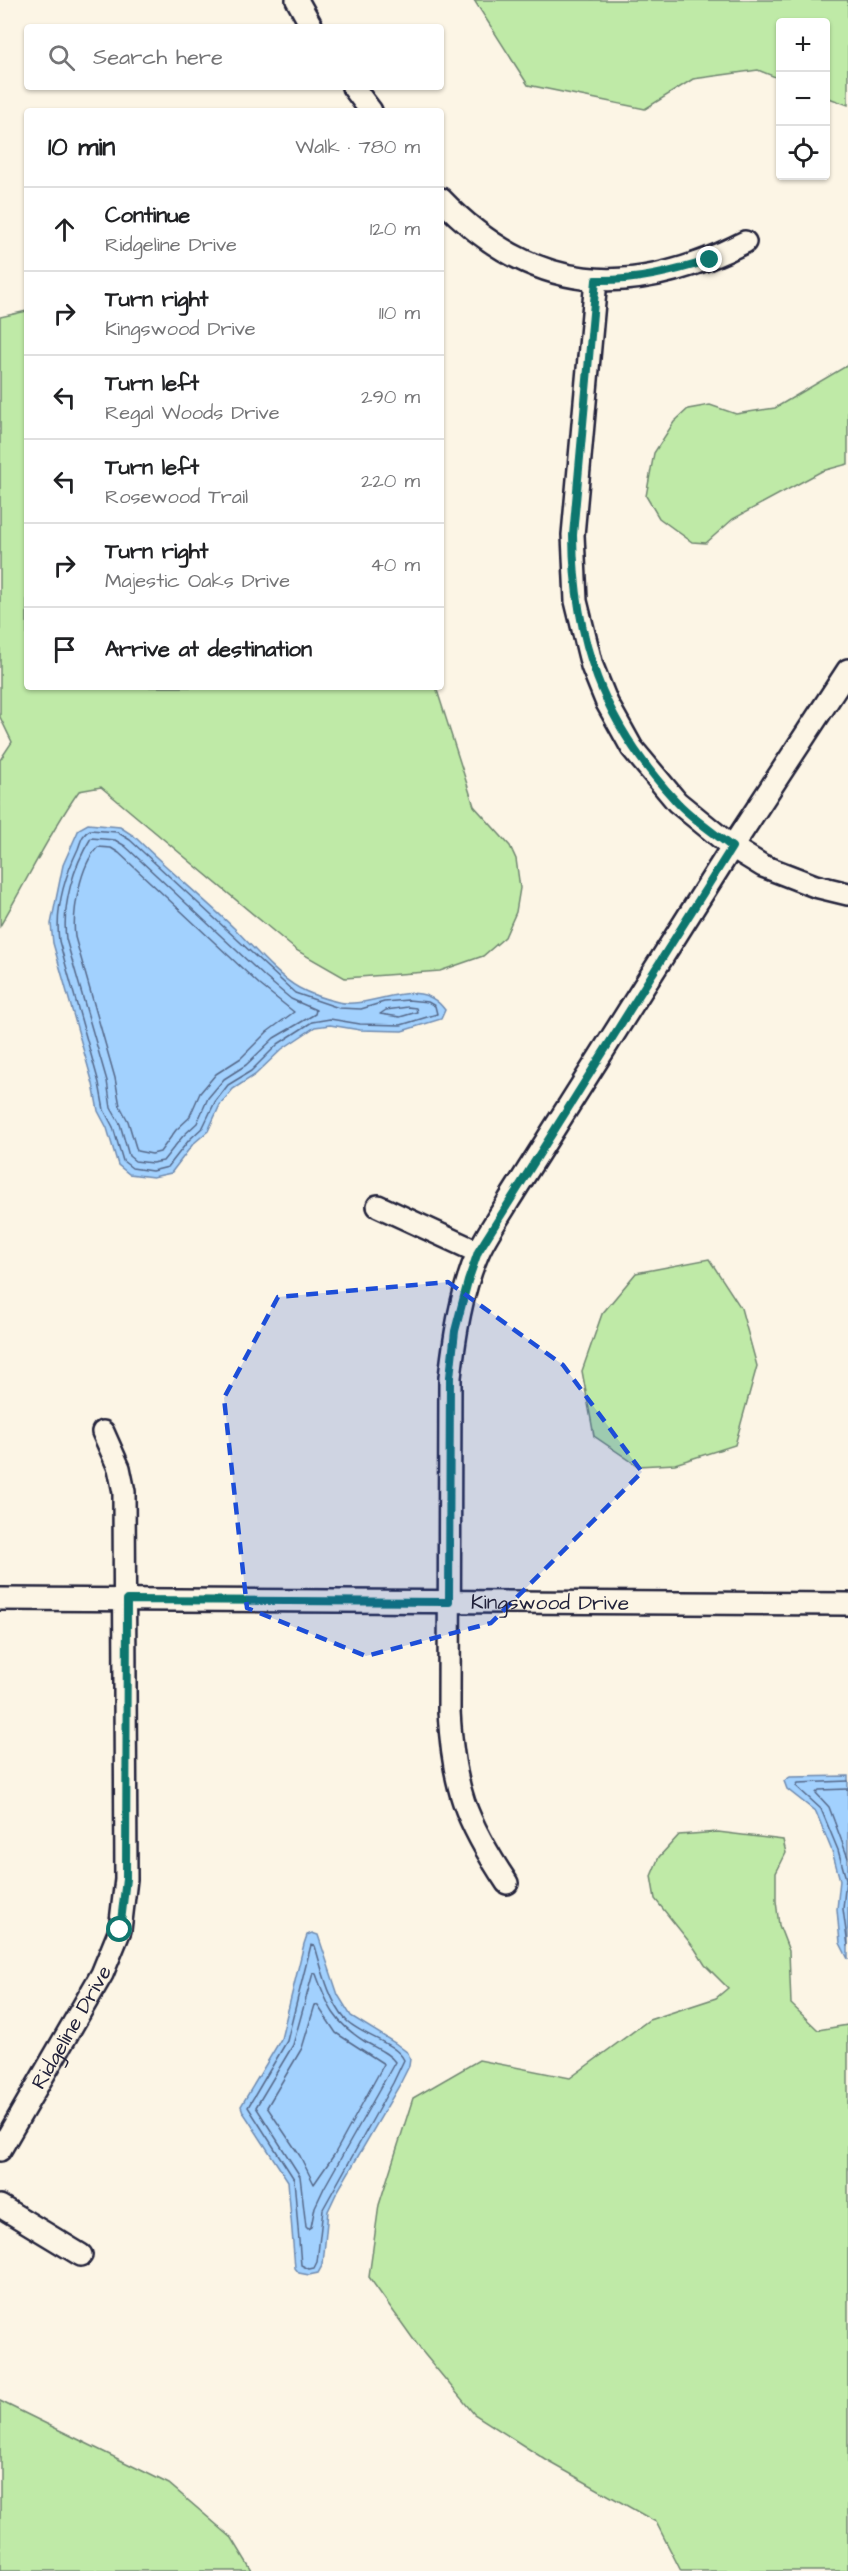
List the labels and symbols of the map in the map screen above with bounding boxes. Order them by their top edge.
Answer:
route end [696,246,722,272]
street label: Kingswood Drive [471,1587,629,1618]
route start [106,1916,132,1942]
street label: Ridgeline Drive [24,1961,118,2094]

